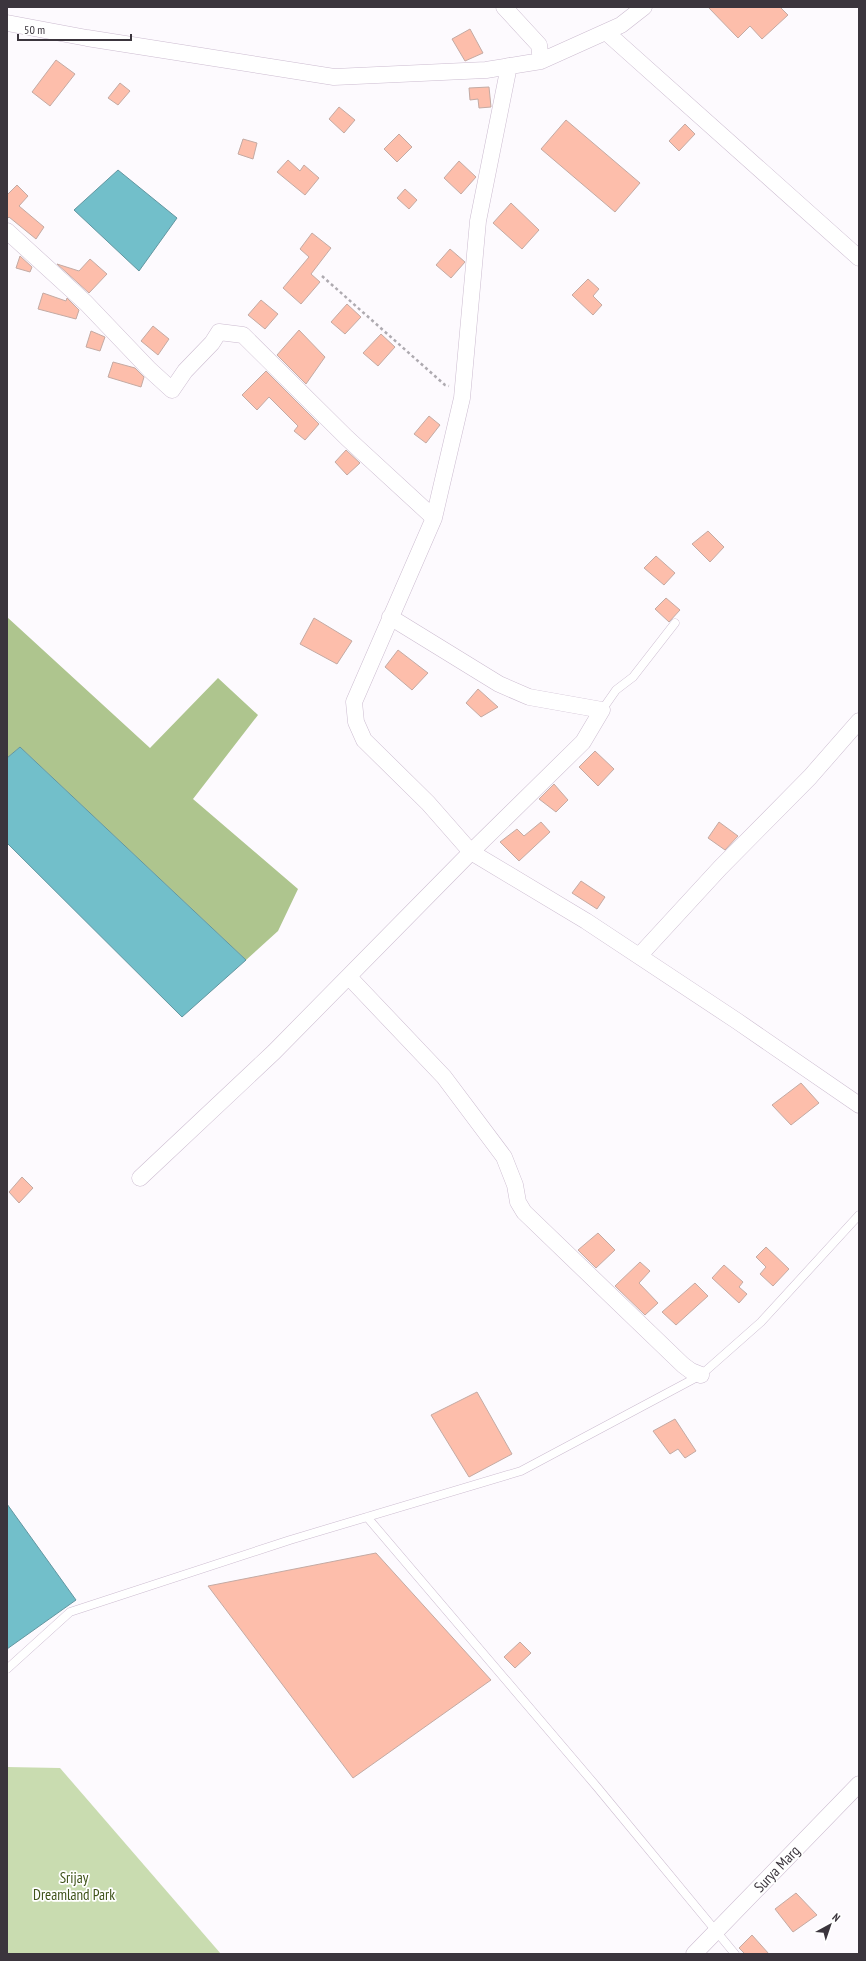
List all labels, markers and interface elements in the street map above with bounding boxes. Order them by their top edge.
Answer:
scale bar [18,16,131,42]
text: 50 m [24,22,45,37]
street label: Surya Marg [750,1841,804,1896]
park label: Srijay Dreamland Park [33,1868,115,1904]
north arrow [810,1905,850,1945]
text: N [830,1910,843,1925]

